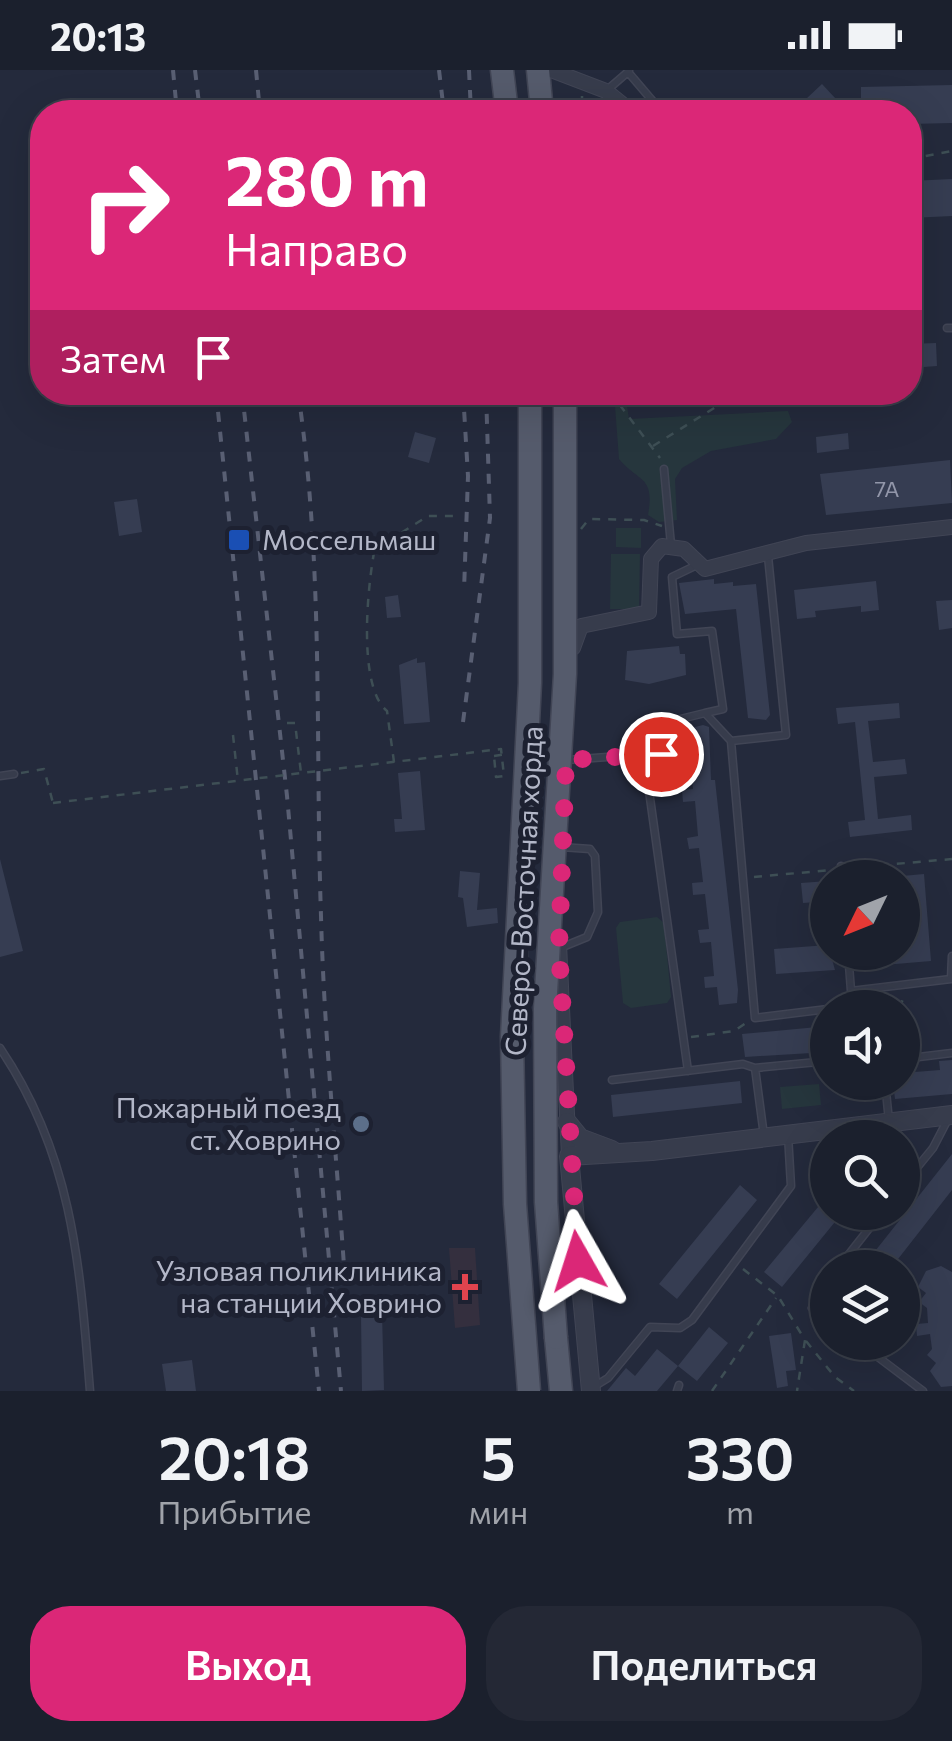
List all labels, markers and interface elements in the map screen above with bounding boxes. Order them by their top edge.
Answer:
text: 20:13 [50,12,146,59]
text: 280 m [225,135,429,220]
icon: right [60,140,190,270]
text: Направо [225,220,408,275]
icon: arrive [186,330,241,385]
text: Затем [60,334,166,381]
house number: 7А [875,475,899,502]
place label: Моссельмаш [262,522,436,556]
marker: Моссельмаш [226,527,252,553]
pin [619,712,704,797]
street label: Северо-Восточная хорда [497,725,549,1057]
icon: arrive [634,727,689,782]
north arrow [810,860,920,970]
map controls [810,860,920,1360]
button: sound [810,990,920,1100]
place label: Пожарный поезд ст. Ховрино [116,1090,341,1156]
marker: Пожарный поезд ст. Ховрино [350,1113,372,1135]
button: search [810,1120,920,1230]
position arrow [526,1209,630,1313]
button: layers [810,1250,920,1360]
place label: Узловая поликлиника на станции Ховрино [156,1253,442,1319]
marker: Узловая поликлиника на станции Ховрино [452,1274,478,1300]
text: 20:18 [158,1419,310,1492]
text: 5 [481,1419,516,1492]
text: 330 [686,1419,794,1492]
text: Прибытие [158,1491,311,1531]
text: мин [469,1491,528,1531]
text: m [726,1491,754,1531]
button: Выход [30,1606,466,1721]
button: Поделиться [486,1606,922,1721]

